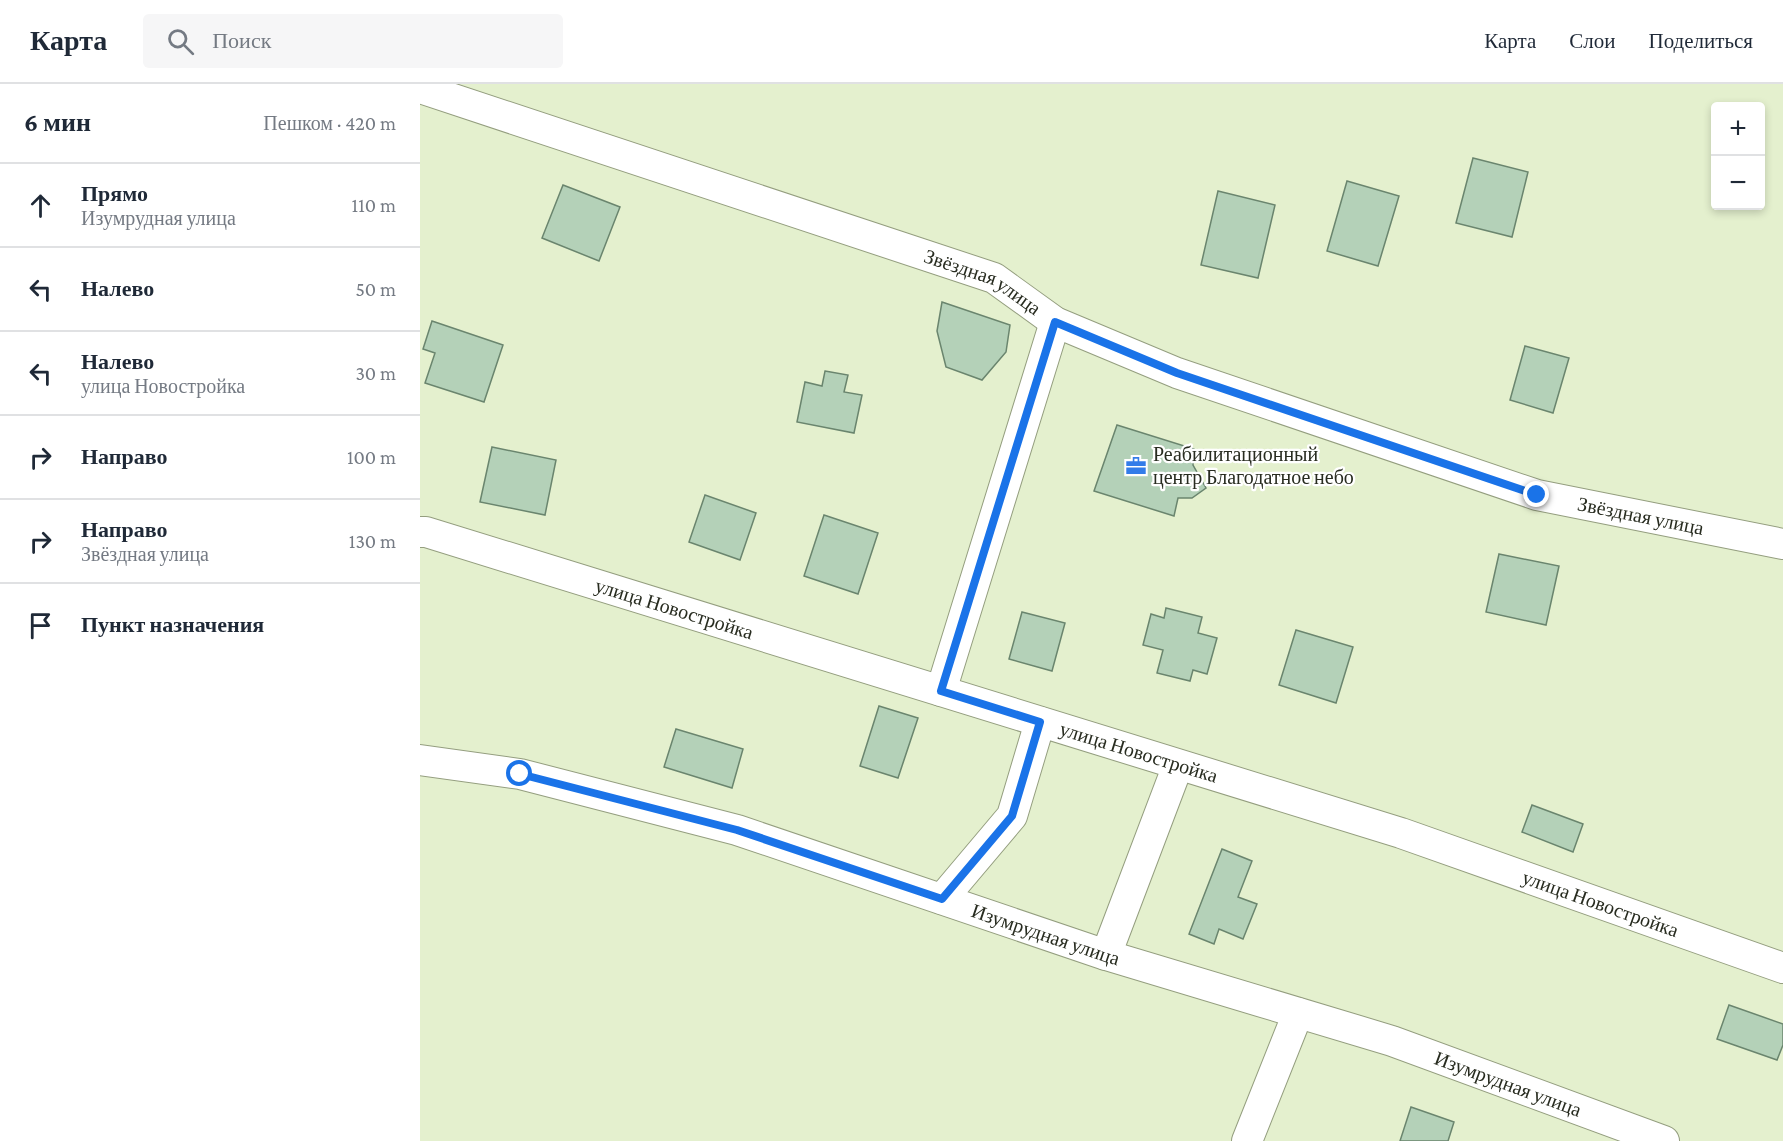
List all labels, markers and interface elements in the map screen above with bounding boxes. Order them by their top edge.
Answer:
search box [143,14,563,68]
text: Карта [30,25,107,56]
icon: search [164,25,197,58]
text: Поиск [212,28,271,53]
text: Карта [1484,29,1536,53]
text: Слои [1569,29,1615,53]
text: Поделиться [1648,29,1753,53]
map controls [1711,102,1765,210]
button: + [1711,102,1765,156]
text: 6 мин [24,108,91,137]
text: Пешком · 420 m [263,112,396,134]
button: − [1711,156,1765,210]
text: Прямо [81,181,148,206]
icon: ahead [24,189,57,222]
text: 110 m [352,194,396,216]
text: Изумрудная улица [81,207,236,229]
street label: Звёздная улица [922,245,1045,319]
icon: left [24,273,57,306]
text: Налево [81,276,154,301]
text: 50 m [355,278,396,300]
text: Налево [81,349,154,374]
icon: left [24,357,57,390]
text: 30 m [355,362,396,384]
text: улица Новостройка [81,375,245,397]
icon: right [24,441,57,474]
place label: Реабилитационный центр Благодатное небо [1153,443,1354,489]
text: Направо [81,444,167,469]
text: 100 m [347,446,396,468]
office icon: Реабилитационный центр Благодатное небо [1124,454,1148,478]
route end [1523,481,1549,507]
street label: Звёздная улица [1576,492,1706,539]
text: Направо [81,517,167,542]
icon: right [24,525,57,558]
text: 130 m [349,530,396,552]
text: Звёздная улица [81,543,209,565]
street label: улица Новостройка [592,574,756,643]
icon: arrive [24,609,57,642]
text: Пункт назначения [81,612,264,637]
street label: улица Новостройка [1057,717,1221,787]
route start [506,760,532,786]
street label: улица Новостройка [1519,866,1682,941]
street label: Изумрудная улица [969,899,1122,970]
street label: Изумрудная улица [1432,1047,1585,1121]

